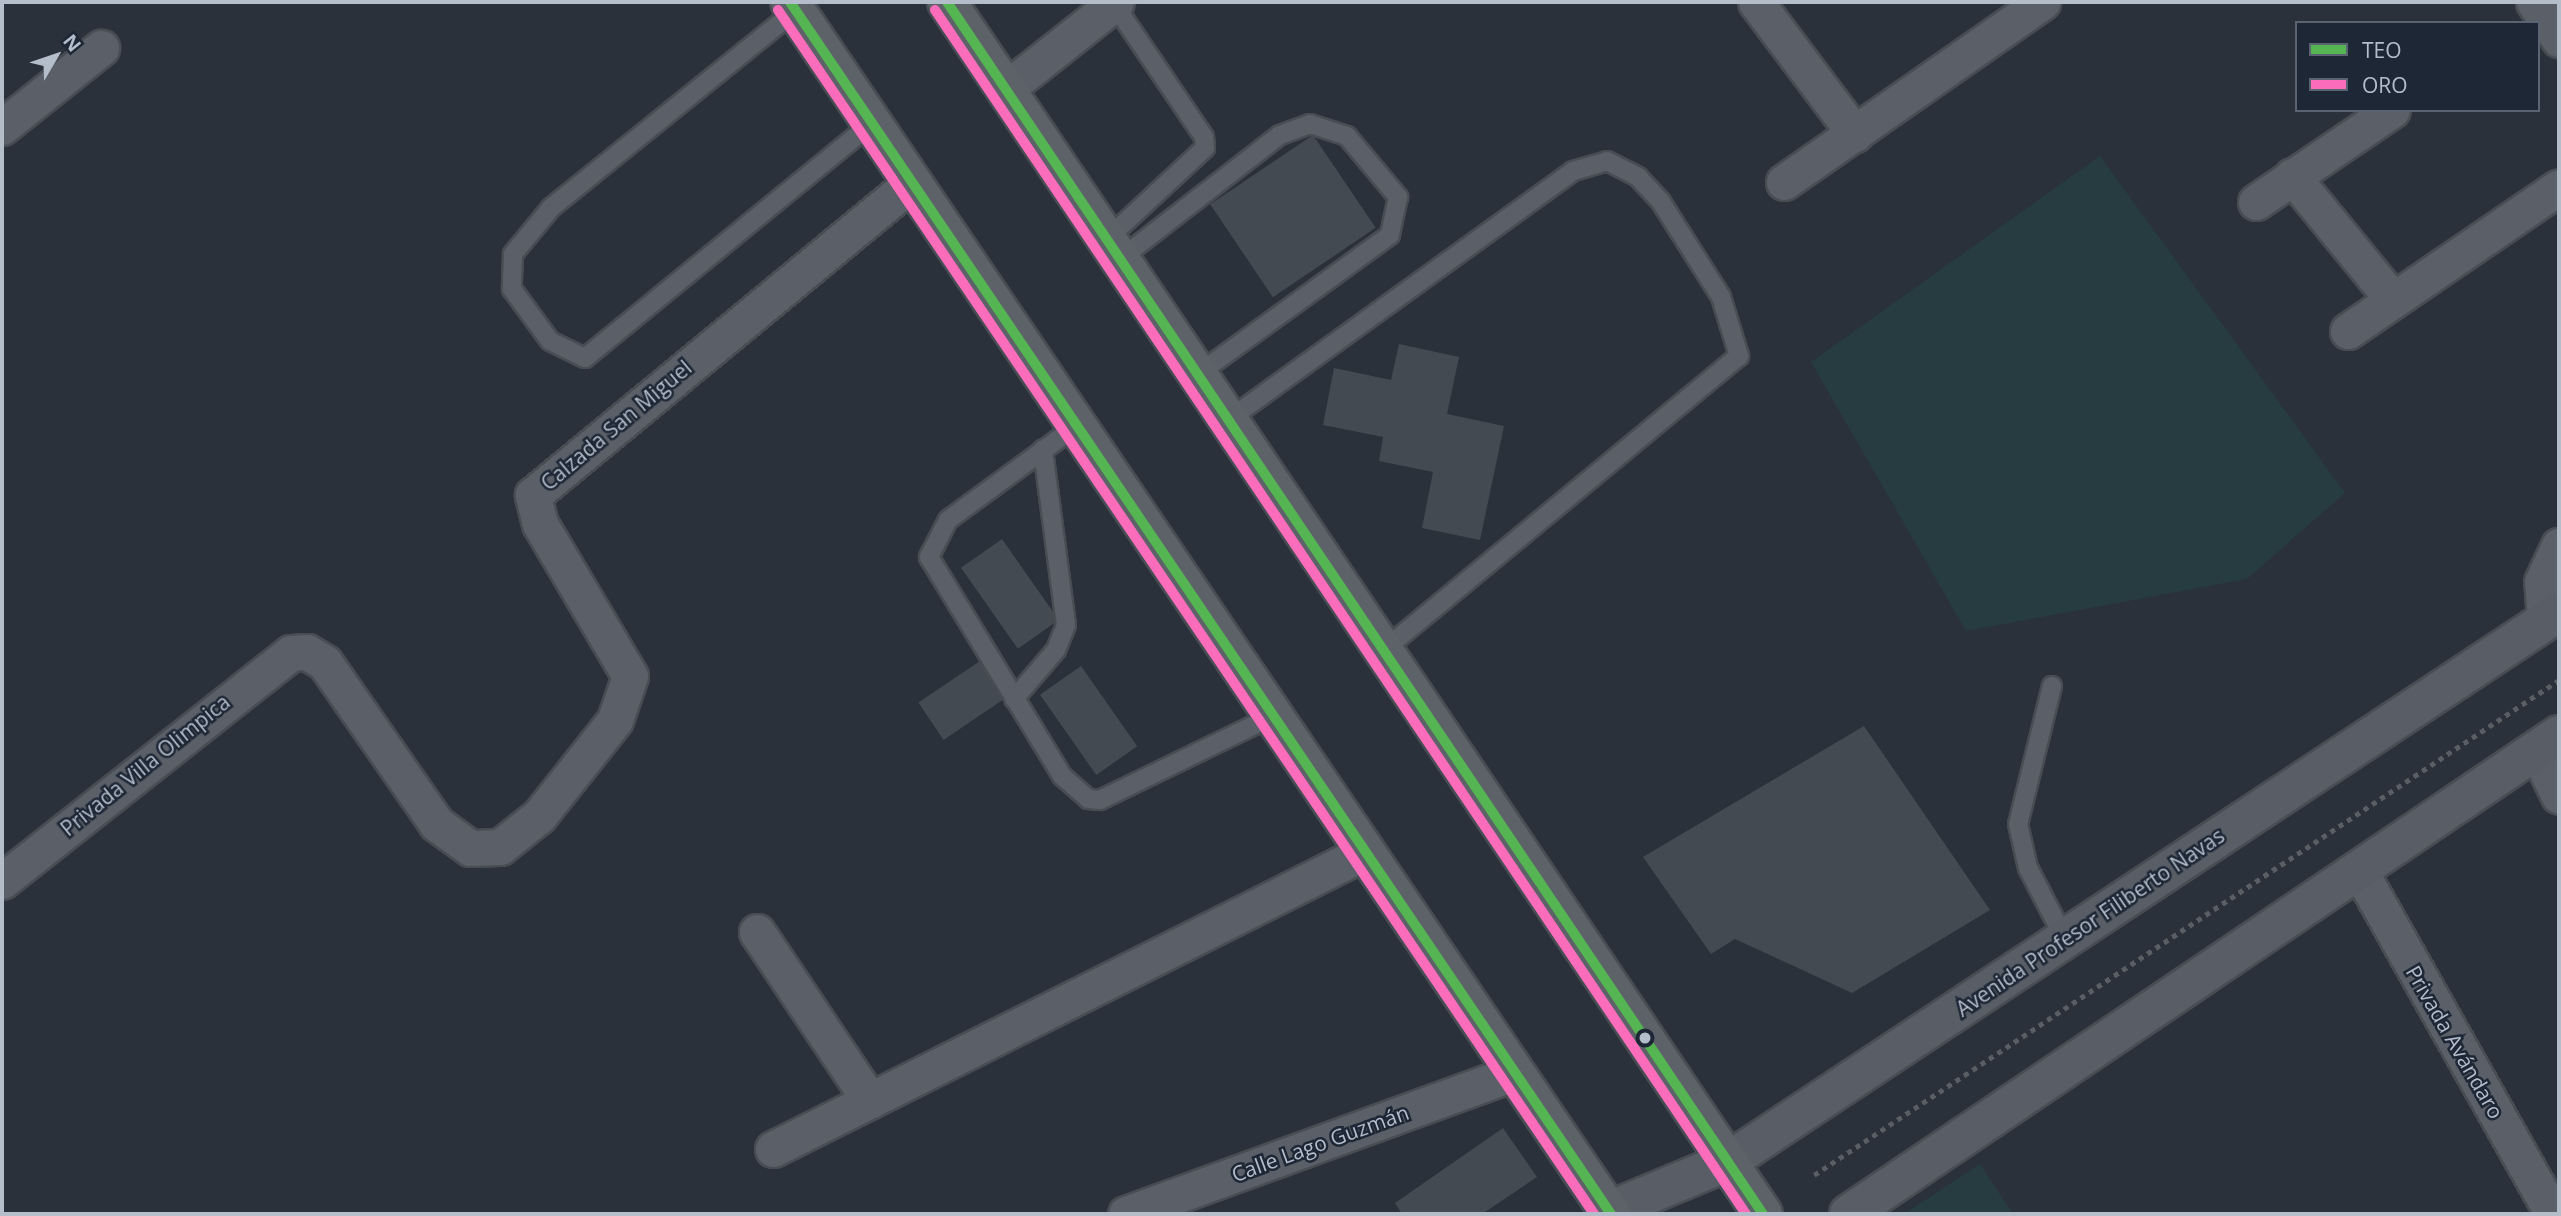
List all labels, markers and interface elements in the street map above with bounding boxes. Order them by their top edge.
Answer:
north arrow [21,21,91,91]
legend [2295,21,2540,112]
text: N [57,29,87,57]
text: TEO [2362,36,2402,64]
text: ORO [2362,71,2408,99]
street label: Calzada San Miguel [536,355,696,495]
street label: Privada Villa Olimpica [55,689,235,841]
street label: Avenida Profesor Filiberto Navas [1951,823,2229,1021]
street label: Privada Avándaro [2401,961,2509,1123]
unlabelled marker [1638,1031,1652,1045]
street label: Calle Lago Guzmán [1228,1099,1412,1187]

